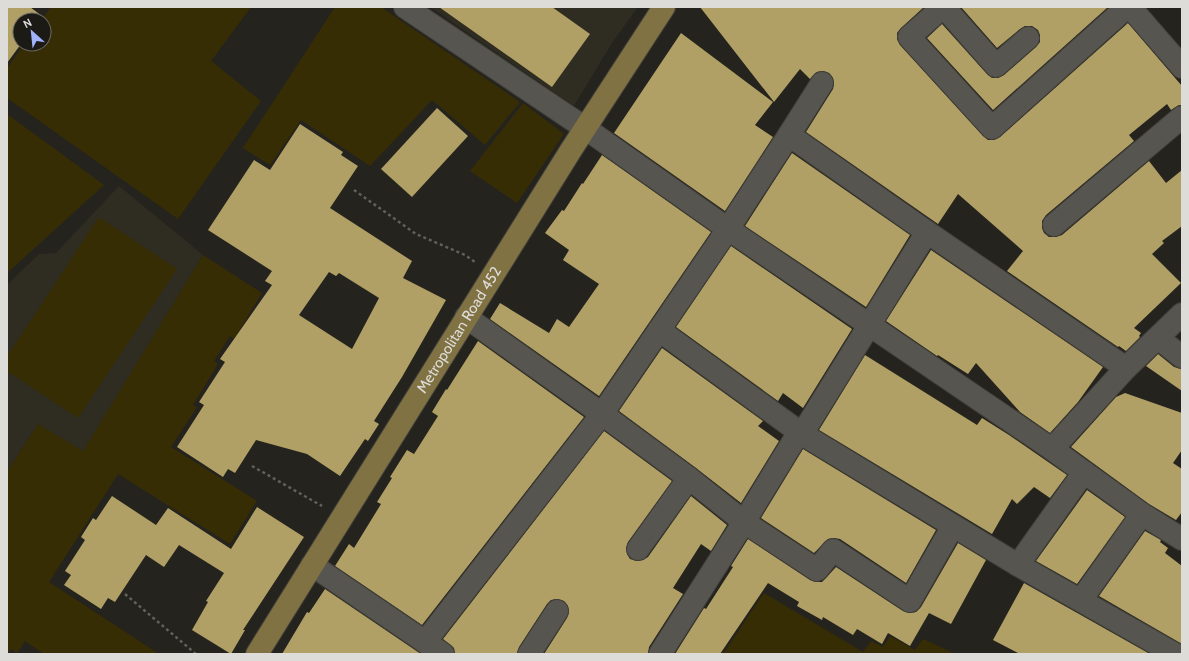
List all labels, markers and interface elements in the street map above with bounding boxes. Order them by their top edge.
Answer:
north arrow [12,12,52,52]
text: N [21,15,34,31]
street label: Metropolitan Road 452 [413,263,505,396]

